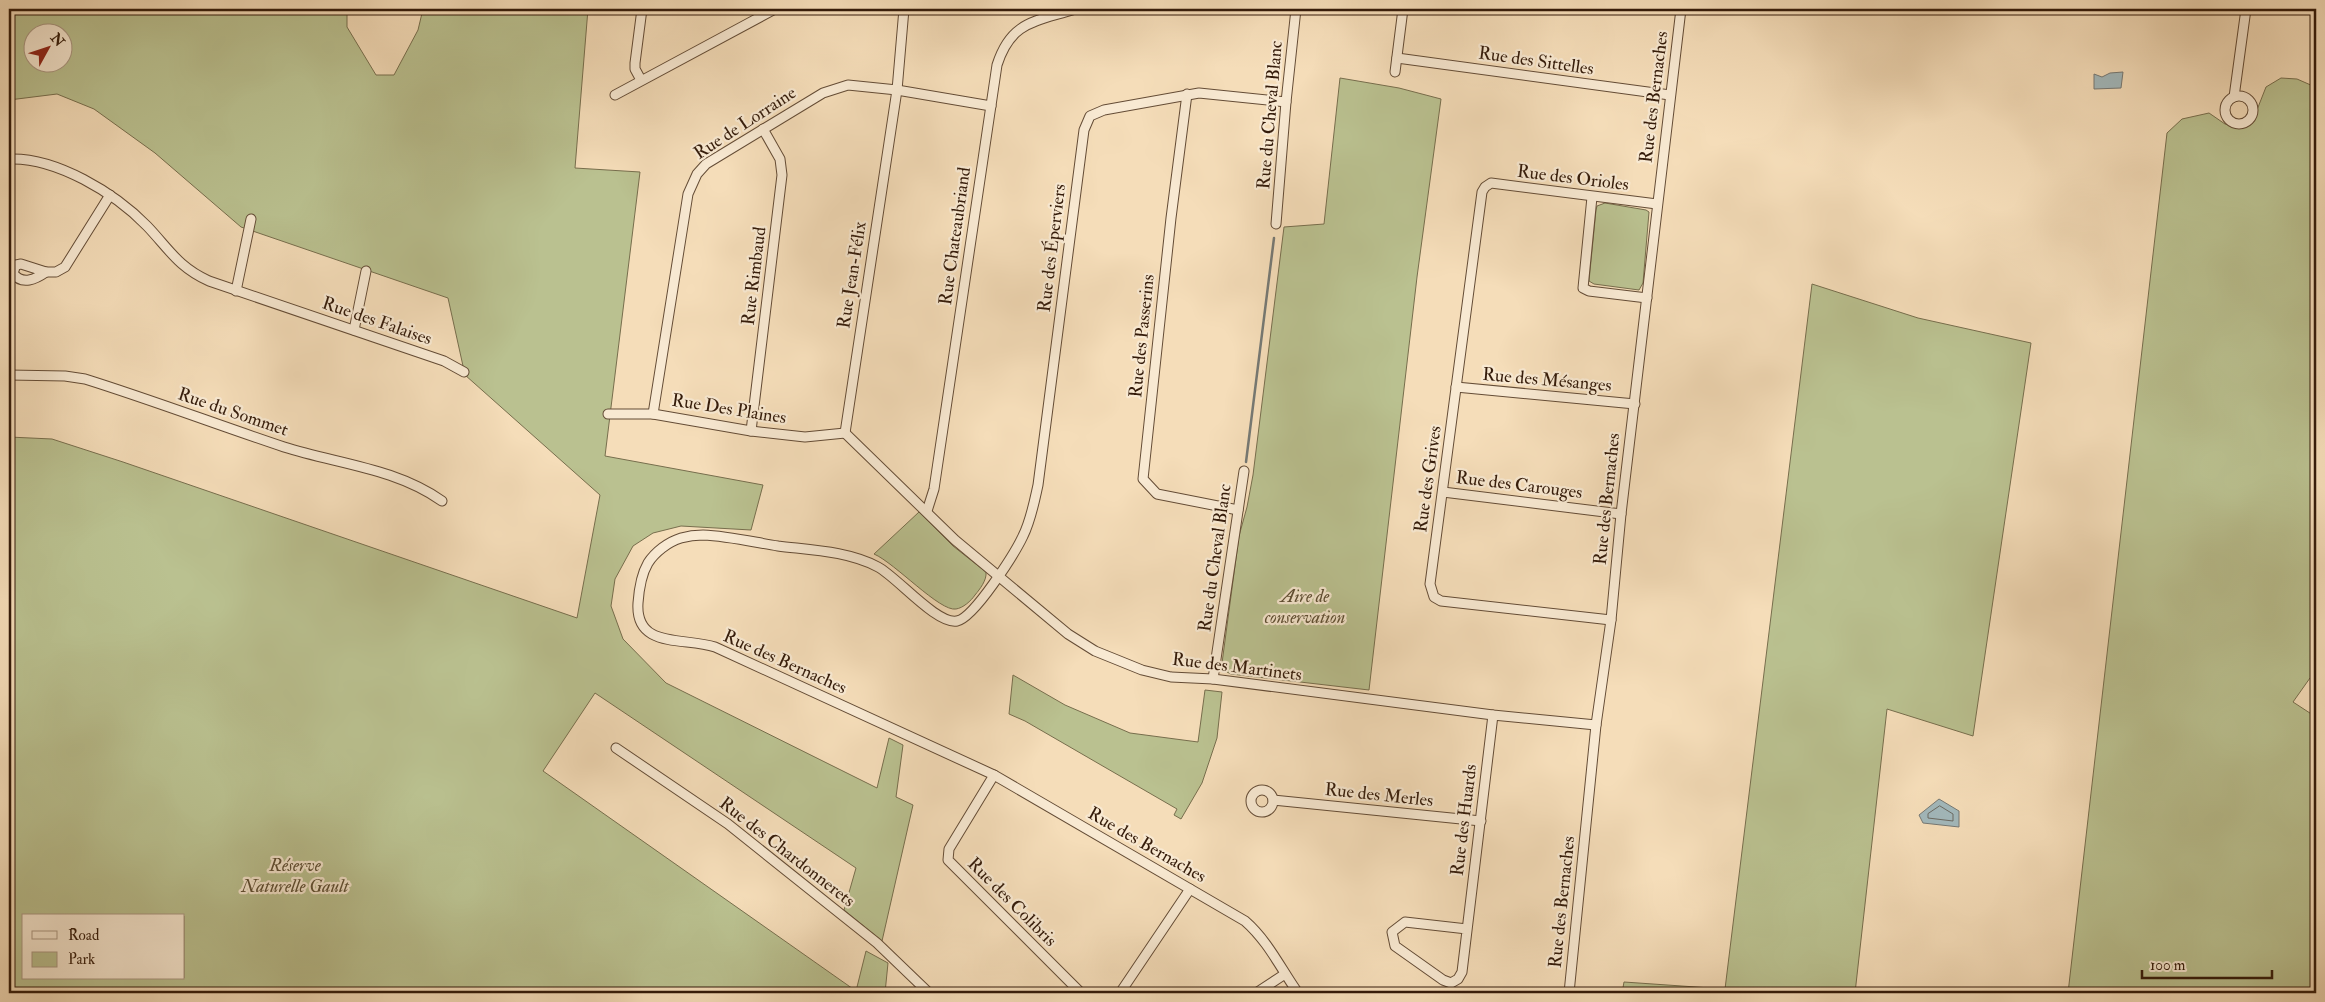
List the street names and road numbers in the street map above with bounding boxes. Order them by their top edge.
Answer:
street label: Rue des Bernaches [1634,30,1674,164]
street label: Rue du Cheval Blanc [1252,40,1288,190]
street label: Rue des Sittelles [1477,42,1595,80]
street label: Rue de Lorraine [689,81,801,165]
street label: Rue des Orioles [1516,160,1630,196]
street label: Rue Chateaubriand [934,165,976,306]
street label: Rue des Éperviers [1033,183,1071,313]
street label: Rue Jean-Félix [832,220,872,330]
street label: Rue Rimbaud [737,225,771,327]
street label: Rue des Passerins [1124,273,1160,399]
street label: Rue des Falaises [319,291,435,351]
street label: Rue des Mésanges [1481,363,1613,397]
street label: Rue du Sommet [175,382,291,442]
street label: Rue Des Plaines [670,389,788,429]
street label: Rue des Grives [1409,424,1447,534]
street label: Rue des Bernaches [1589,432,1625,566]
street label: Rue des Carouges [1454,466,1584,504]
street label: Rue du Cheval Blanc [1193,483,1237,633]
street label: Rue des Bernaches [720,624,850,700]
street label: Rue des Martinets [1171,648,1303,686]
street label: Rue des Huards [1446,763,1482,877]
street label: Rue des Merles [1324,778,1434,812]
street label: Rue des Chardonnerets [714,792,860,912]
street label: Rue des Bernaches [1084,802,1210,888]
street label: Rue des Bernaches [1544,835,1580,969]
street label: Rue des Colibris [962,852,1062,952]

